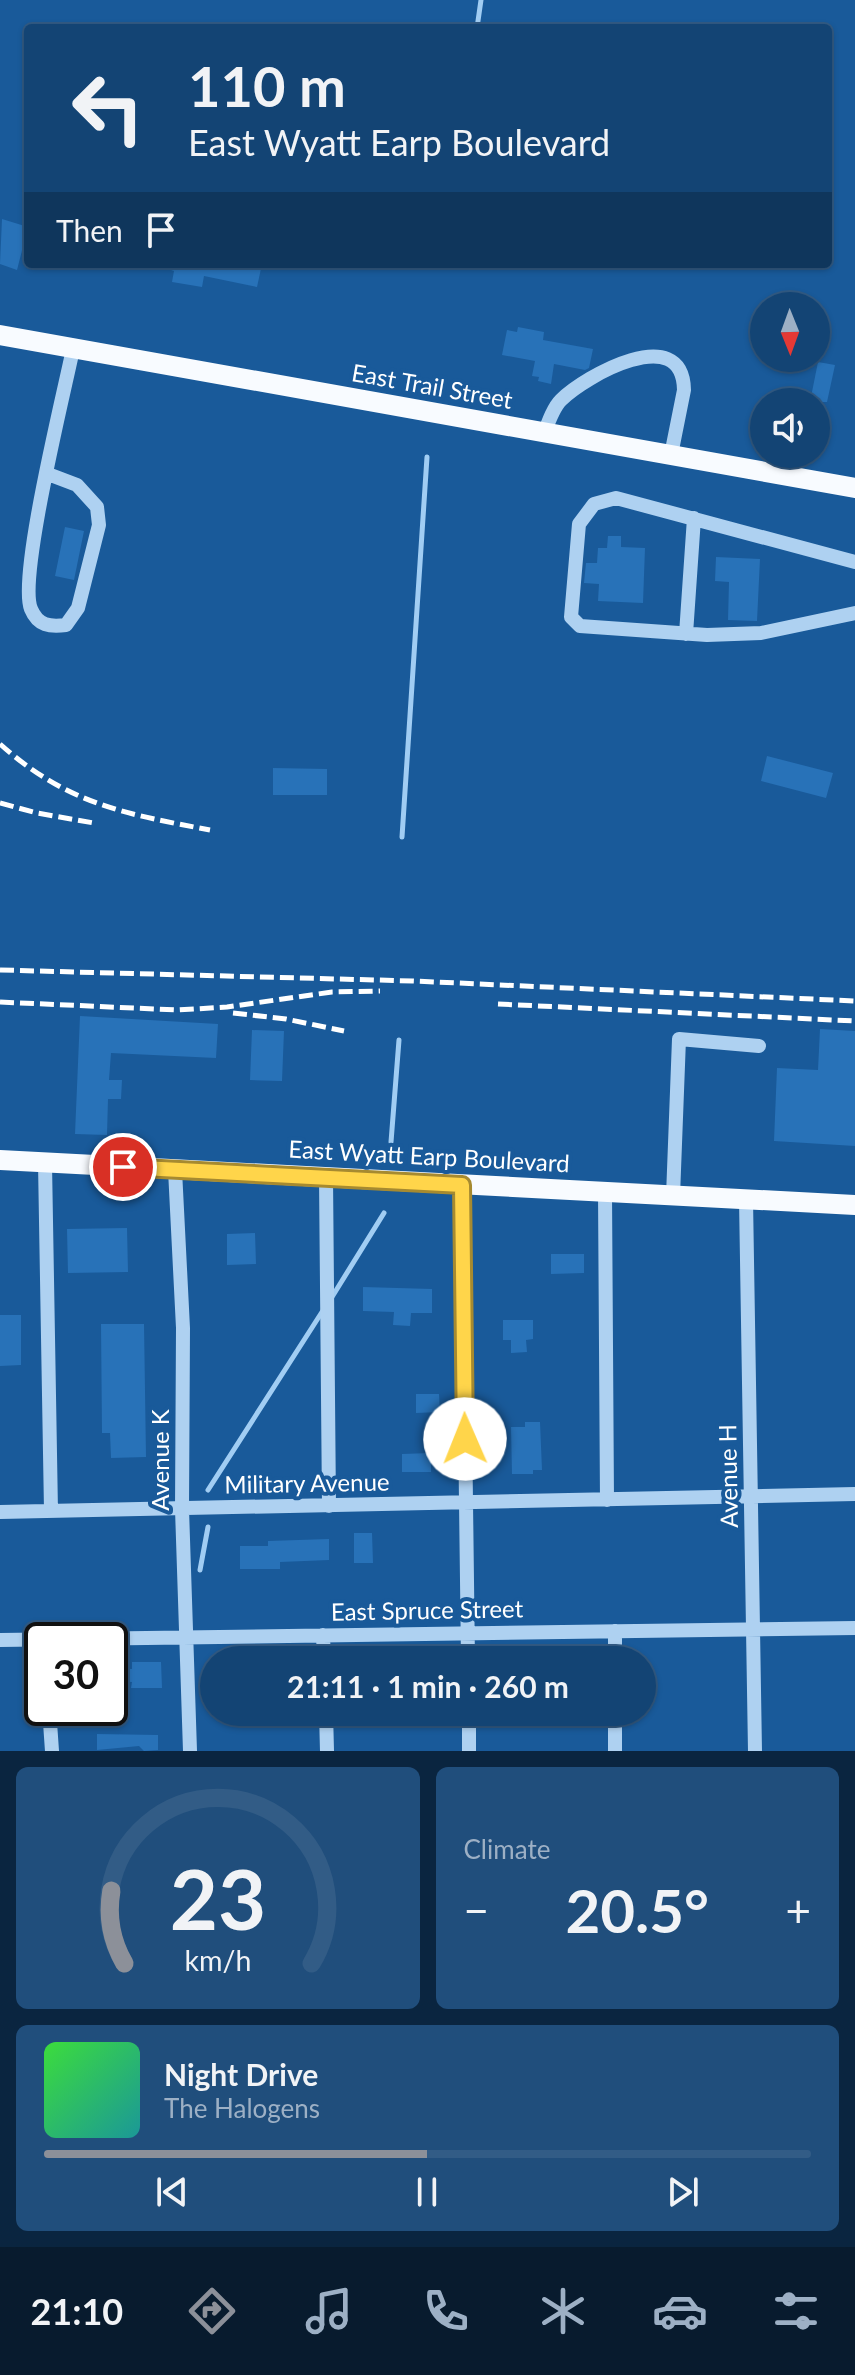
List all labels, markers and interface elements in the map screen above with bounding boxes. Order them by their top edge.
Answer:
text: 110 m [188,52,346,119]
icon: left [56,56,160,160]
text: East Wyatt Earp Boulevard [188,120,610,164]
icon: arrive [139,208,183,252]
text: Then [56,212,123,248]
north arrow [750,292,830,372]
map controls [750,292,830,468]
street label: East Trail Street [350,357,515,414]
button: sound [750,388,830,468]
pin [89,1133,157,1201]
street label: East Wyatt Earp Boulevard [288,1134,570,1177]
icon: arrive [101,1145,145,1189]
position arrow [423,1397,507,1481]
street label: Avenue K [145,1409,174,1511]
street label: Avenue H [712,1424,743,1528]
street label: Military Avenue [224,1467,390,1498]
street label: East Spruce Street [331,1593,524,1626]
speed limit sign: 30 [24,1622,128,1726]
text: 21:11 · 1 min · 260 m [287,1668,569,1704]
text: Climate [464,1833,550,1865]
text: 23 [170,1848,266,1948]
text: 20.5° [565,1874,709,1946]
text: − [464,1884,489,1936]
text: + [785,1884,811,1936]
text: km/h [184,1943,251,1977]
text: Night Drive [164,2056,318,2092]
text: The Halogens [164,2092,320,2124]
icon: previous [150,2170,194,2214]
icon: pause [405,2170,449,2214]
icon: next [661,2170,705,2214]
icon: directions [184,2283,240,2339]
icon: music [301,2283,357,2339]
icon: phone [418,2283,474,2339]
icon: climate [535,2283,591,2339]
icon: car [652,2283,708,2339]
icon: filters [768,2283,824,2339]
text: 21:10 [30,2289,123,2333]

